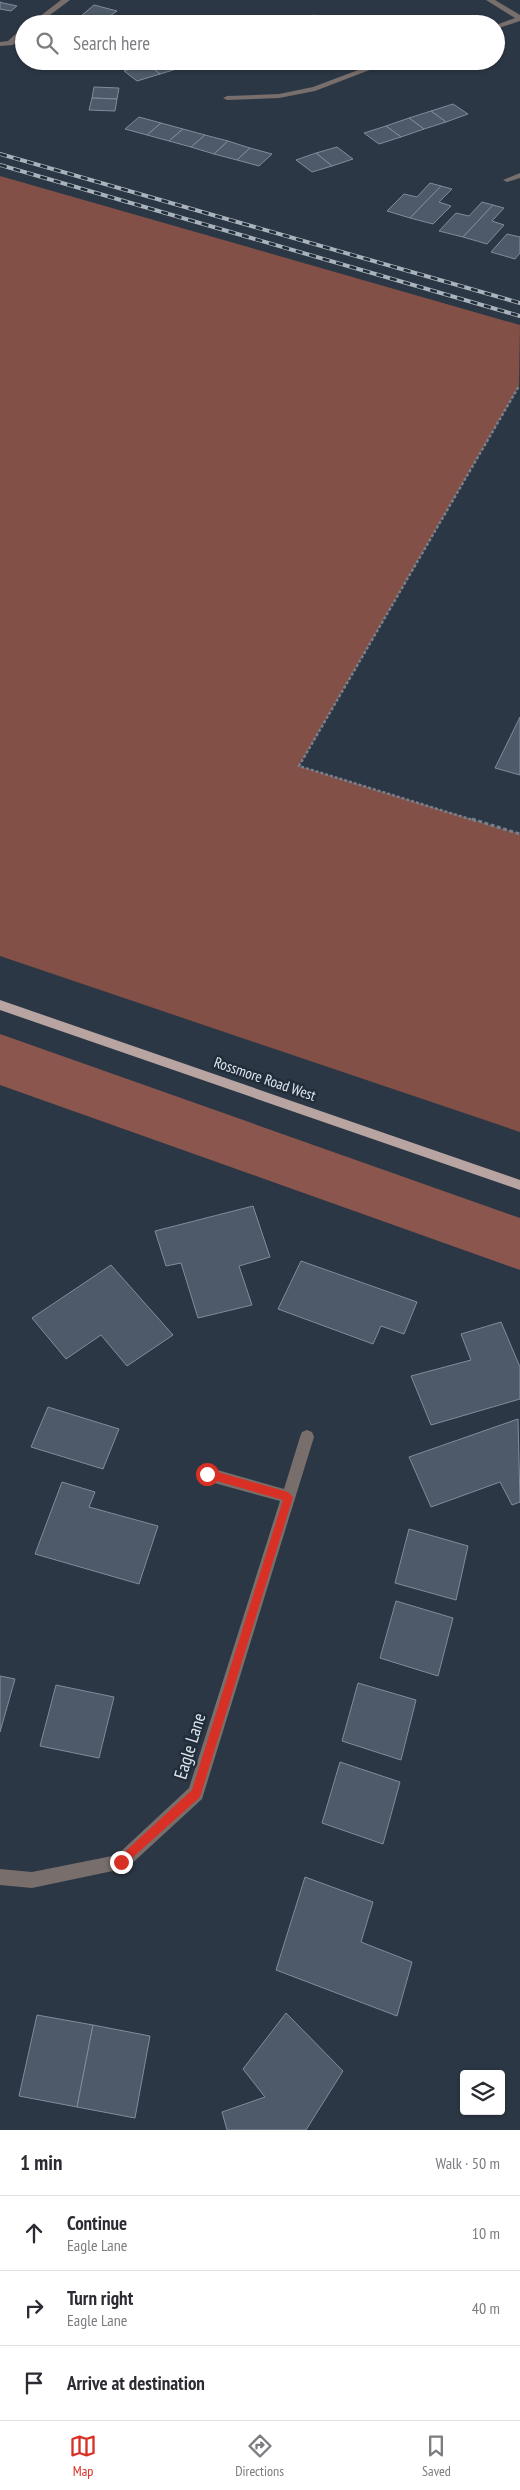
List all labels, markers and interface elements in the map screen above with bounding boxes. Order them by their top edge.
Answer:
search box [15,15,505,70]
icon: search [33,29,61,57]
text: Search here [73,31,150,55]
street label: Rossmore Road West [212,1052,319,1105]
route start [196,1463,219,1486]
street label: Eagle Lane [169,1710,210,1782]
route end [110,1851,133,1874]
map controls [460,2070,505,2115]
button: layers [460,2070,505,2115]
text: 1 min [20,2149,62,2176]
text: Walk · 50 m [435,2153,500,2173]
text: Continue [67,2211,127,2235]
icon: ahead [20,2219,48,2247]
text: 10 m [472,2223,500,2243]
text: Eagle Lane [67,2235,127,2255]
text: Turn right [67,2286,133,2310]
icon: right [20,2294,48,2322]
text: 40 m [472,2298,500,2318]
text: Eagle Lane [67,2310,127,2330]
icon: arrive [20,2369,48,2397]
text: Arrive at destination [67,2371,205,2395]
tab: Map [69,2432,97,2480]
tab: Directions [235,2432,284,2480]
tab: Saved [422,2432,451,2480]

